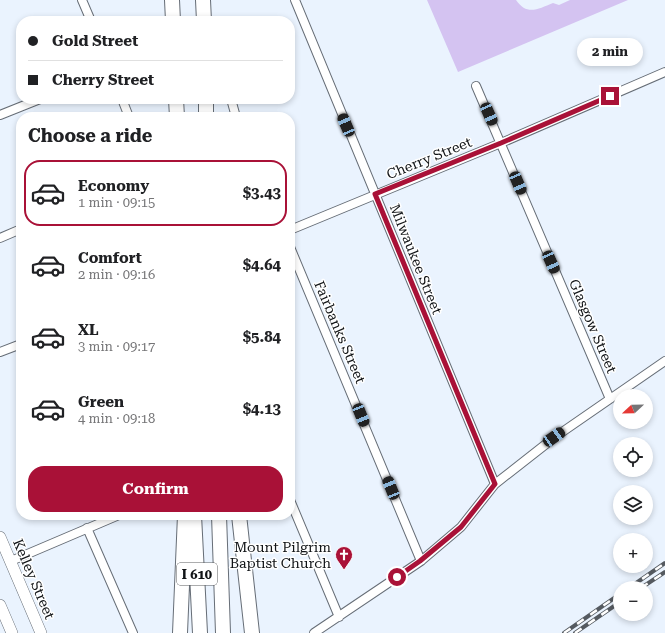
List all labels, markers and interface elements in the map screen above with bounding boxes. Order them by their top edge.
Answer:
text: Gold Street [52,32,138,50]
callout: 2 min [577,38,643,66]
text: 2 min [592,44,628,59]
text: Cherry Street [52,71,154,89]
route end [601,87,619,105]
car [479,101,499,127]
car [336,112,356,138]
text: Choose a ride [28,125,152,146]
street label: Cherry Street [384,134,474,182]
car [508,170,528,196]
icon: car [30,175,66,211]
text: Economy [78,177,149,195]
text: $3.43 [243,184,281,202]
text: 1 min · 09:15 [78,195,155,210]
street label: Milwaukee Street [387,202,445,316]
icon: car [30,247,66,283]
text: Comfort [78,249,142,267]
car [541,249,561,275]
text: $4.64 [243,256,281,274]
text: 2 min · 09:16 [78,267,155,282]
street label: Glasgow Street [566,277,620,375]
street label: Fairbanks Street [311,278,369,386]
icon: car [30,319,66,355]
text: XL [78,321,99,339]
text: $5.84 [243,328,281,346]
text: 3 min · 09:17 [78,339,155,354]
north arrow [613,389,653,429]
map controls [613,389,653,621]
icon: car [30,391,66,427]
text: Green [78,393,124,411]
text: $4.13 [243,400,281,418]
car [351,402,371,428]
text: 4 min · 09:18 [78,411,155,426]
car [541,425,567,449]
button: locate [613,437,653,477]
button: Confirm [28,466,283,512]
car [381,475,401,501]
button: layers [613,485,653,525]
button: + [613,533,653,573]
street label: Kelley Street [10,536,58,622]
place label: Mount Pilgrim Baptist Church [230,539,331,571]
church icon: Mount Pilgrim Baptist Church [334,545,354,570]
road number: I 610 [177,563,217,585]
route start [388,568,406,586]
button: − [613,581,653,621]

